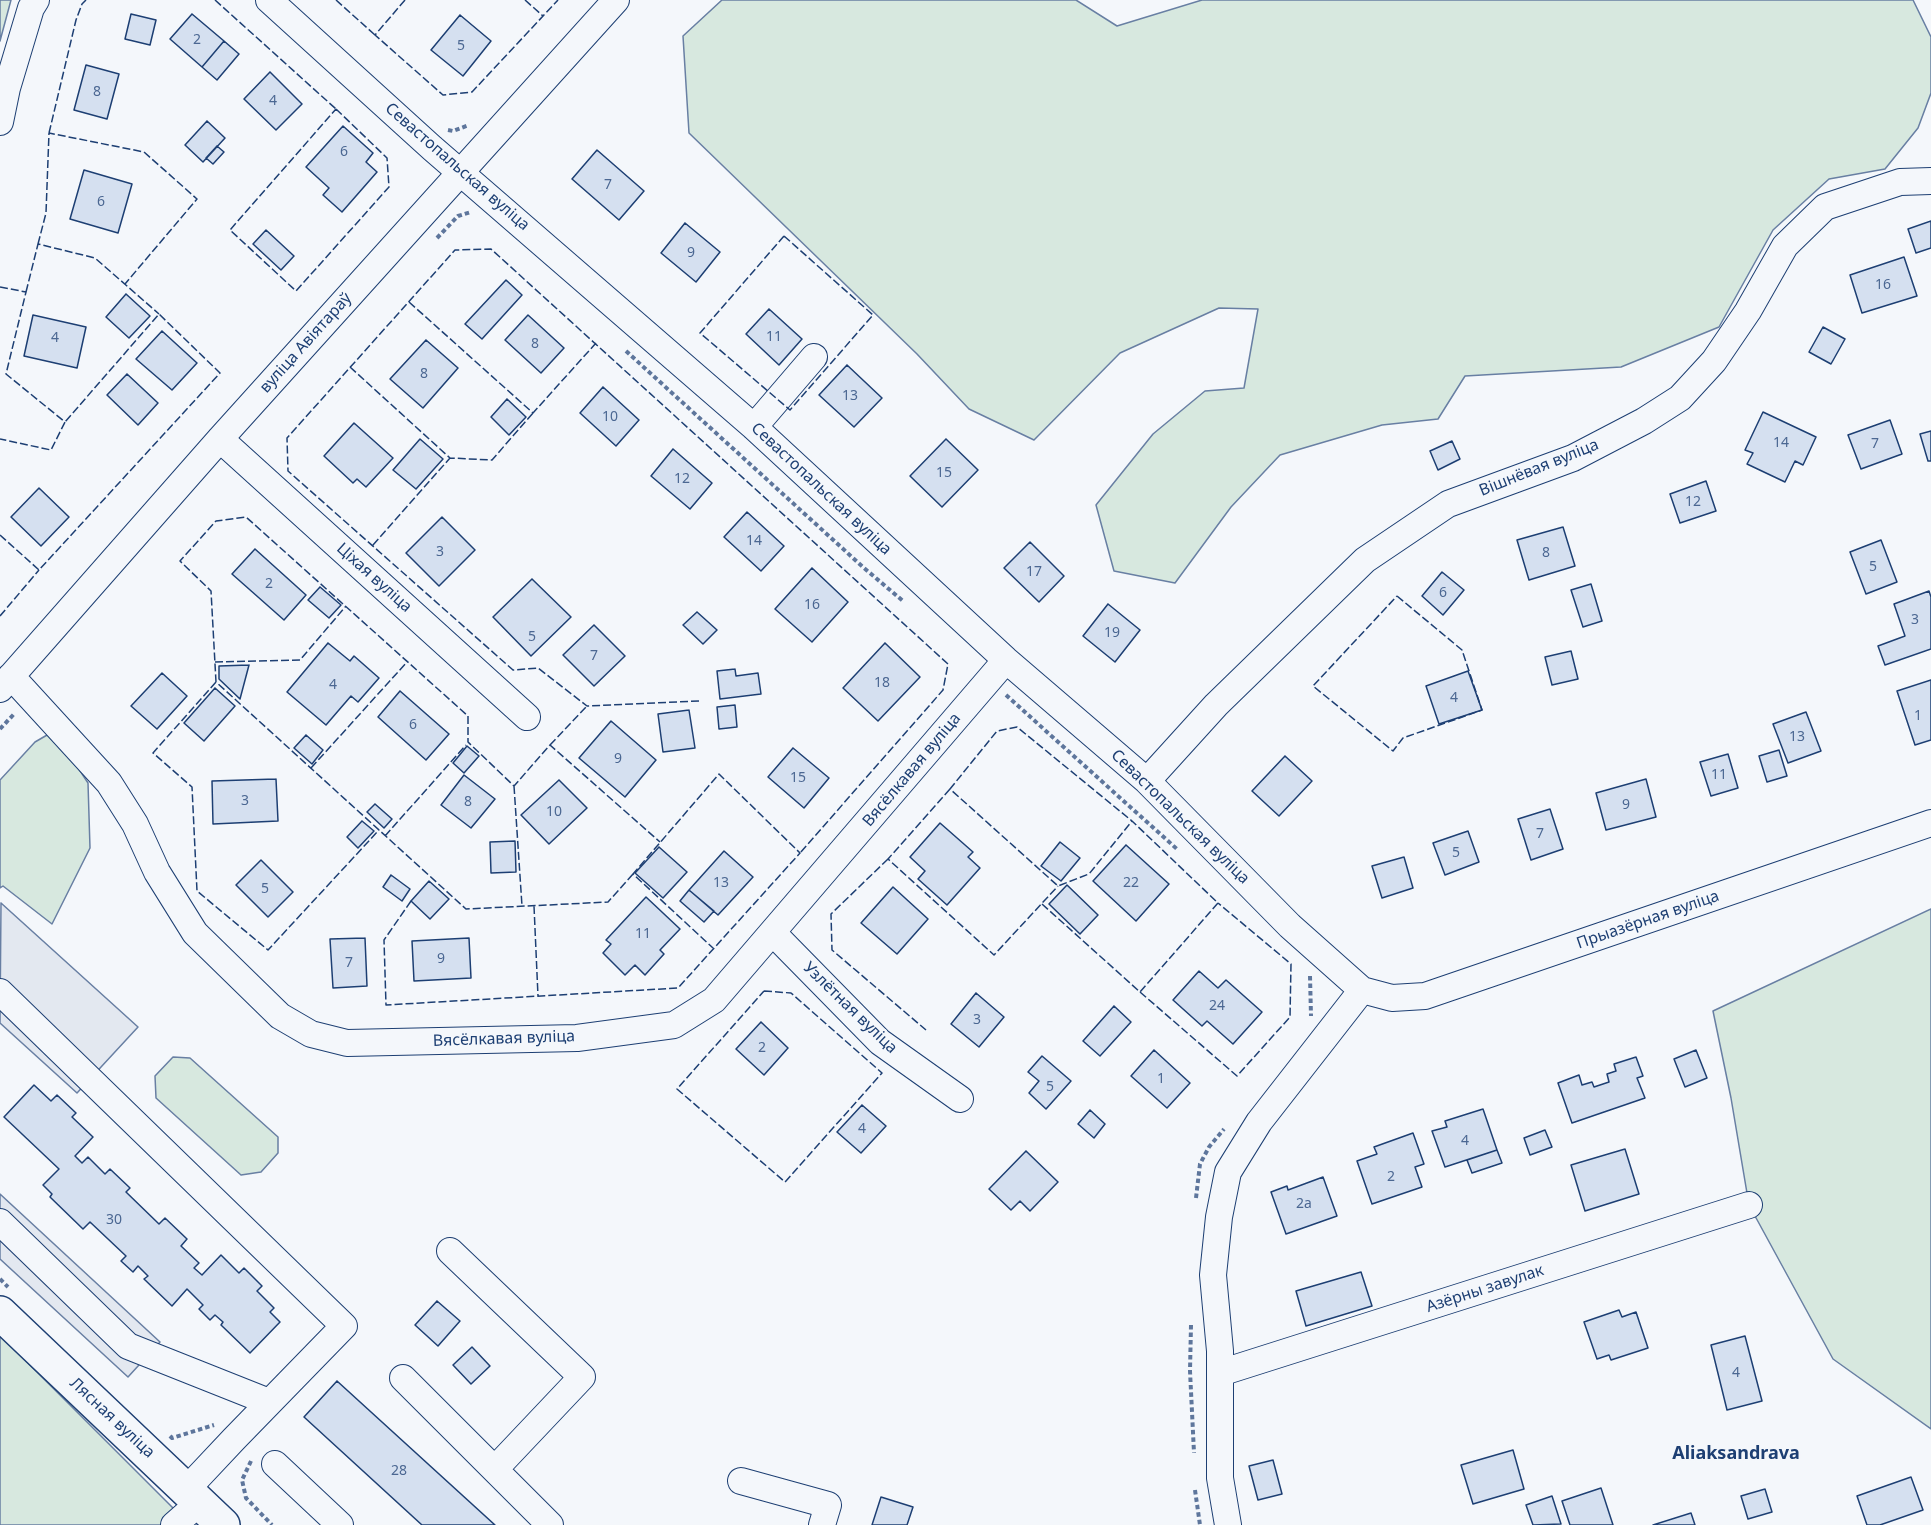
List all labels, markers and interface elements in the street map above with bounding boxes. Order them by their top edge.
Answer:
house number: 2 [193,32,201,48]
house number: 5 [457,38,465,54]
house number: 8 [93,84,101,100]
house number: 4 [269,93,277,109]
street label: Севастопальская вуліца [381,99,533,235]
house number: 6 [340,144,348,160]
house number: 7 [604,177,612,193]
house number: 6 [97,194,105,210]
house number: 9 [687,245,695,261]
house number: 16 [1875,277,1891,293]
street label: вуліца Авіятараў [256,289,356,397]
house number: 11 [766,329,782,345]
house number: 4 [51,330,59,346]
house number: 8 [531,336,539,352]
house number: 8 [420,366,428,382]
house number: 13 [842,388,858,404]
house number: 10 [602,409,618,425]
street label: Севастопальская вуліца [747,419,895,559]
street label: Вішнёвая вуліца [1476,435,1602,501]
house number: 14 [1773,435,1789,451]
house number: 7 [1871,436,1879,452]
house number: 15 [936,465,952,481]
house number: 12 [674,471,690,487]
house number: 12 [1685,494,1701,510]
house number: 14 [746,533,762,549]
street label: Ціхая вуліца [332,539,416,617]
house number: 3 [436,544,444,560]
house number: 8 [1542,545,1550,561]
house number: 5 [1869,559,1877,575]
house number: 17 [1026,564,1042,580]
house number: 2 [265,576,273,592]
house number: 6 [1439,585,1447,601]
house number: 16 [804,597,820,613]
house number: 3 [1911,612,1919,628]
house number: 19 [1104,625,1120,641]
house number: 5 [528,629,536,645]
house number: 7 [590,648,598,664]
house number: 18 [874,675,890,691]
house number: 4 [329,677,337,693]
house number: 4 [1450,690,1458,706]
house number: 1 [1914,708,1922,724]
street label: Вясёлкавая вуліца [859,709,965,831]
house number: 6 [409,717,417,733]
house number: 13 [1789,729,1805,745]
street label: Севастопальская вуліца [1107,746,1253,888]
house number: 9 [614,751,622,767]
house number: 11 [1711,767,1727,783]
house number: 15 [790,770,806,786]
house number: 3 [241,793,249,809]
house number: 8 [464,794,472,810]
house number: 9 [1622,797,1630,813]
house number: 10 [546,804,562,820]
house number: 7 [1536,826,1544,842]
house number: 5 [1452,845,1460,861]
house number: 13 [713,875,729,891]
house number: 22 [1123,875,1139,891]
house number: 5 [261,881,269,897]
street label: Прыазёрная вуліца [1574,887,1722,953]
house number: 11 [635,926,651,942]
house number: 9 [437,951,445,967]
house number: 7 [345,955,353,971]
street label: Узлётная вуліца [799,958,901,1058]
house number: 24 [1209,998,1225,1014]
house number: 3 [973,1012,981,1028]
street label: Вясёлкавая вуліца [433,1027,575,1051]
house number: 2 [758,1040,766,1056]
house number: 1 [1157,1071,1165,1087]
house number: 5 [1046,1079,1054,1095]
house number: 4 [858,1121,866,1137]
house number: 4 [1461,1133,1469,1149]
house number: 2 [1387,1169,1395,1185]
house number: 2а [1296,1196,1312,1212]
house number: 30 [106,1212,122,1228]
street label: Азёрны завулак [1424,1261,1546,1317]
house number: 4 [1732,1365,1740,1381]
street label: Лясная вуліца [66,1374,158,1462]
district label: Aliaksandrava [1672,1443,1800,1465]
house number: 28 [391,1463,407,1479]

